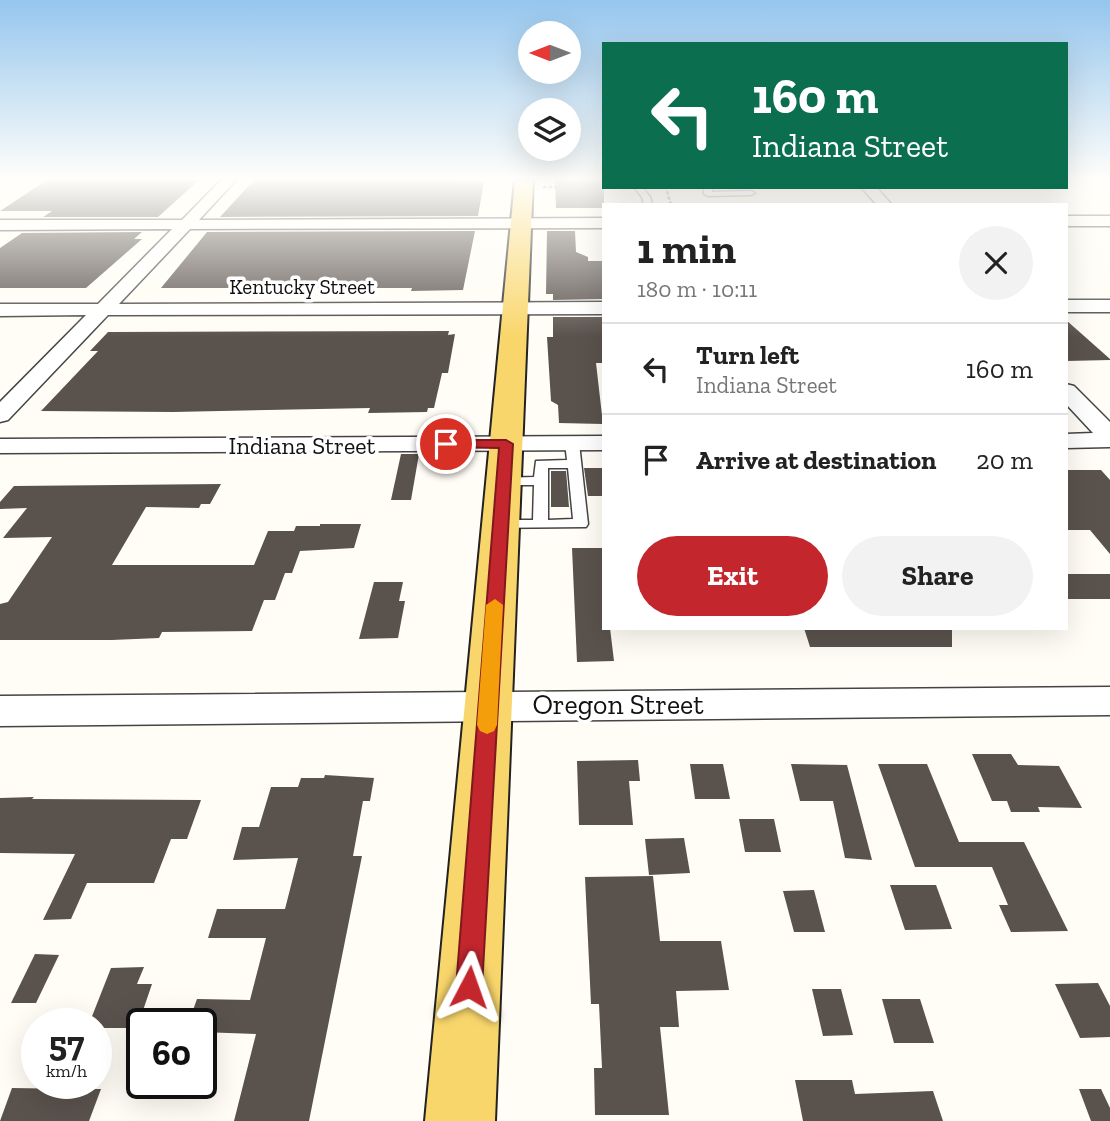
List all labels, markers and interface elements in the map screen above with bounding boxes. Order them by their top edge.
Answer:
north arrow [518,21,581,84]
map controls [518,21,581,161]
text: 160 m [752,67,878,126]
icon: left [637,70,728,161]
button: layers [518,98,581,161]
text: Indiana Street [752,127,948,165]
text: 1 min [637,223,736,274]
button: close [959,226,1033,300]
street label: Kentucky Street [229,274,375,299]
text: 180 m · 10:11 [637,275,757,303]
text: Turn left [696,339,799,371]
icon: left [637,350,675,388]
text: 160 m [966,353,1033,385]
text: Indiana Street [696,371,837,399]
pin [416,414,476,474]
icon: arrive [427,425,465,463]
street label: Indiana Street [229,431,376,460]
icon: arrive [637,441,675,479]
text: Arrive at destination [696,444,936,476]
text: 20 m [976,444,1033,476]
button: Exit [637,536,828,616]
button: Share [842,536,1033,616]
street label: Oregon Street [532,688,704,721]
position arrow [432,950,506,1024]
speed limit sign: 60 [126,1008,217,1099]
text: 57 [49,1023,84,1065]
text: km/h [46,1060,87,1082]

